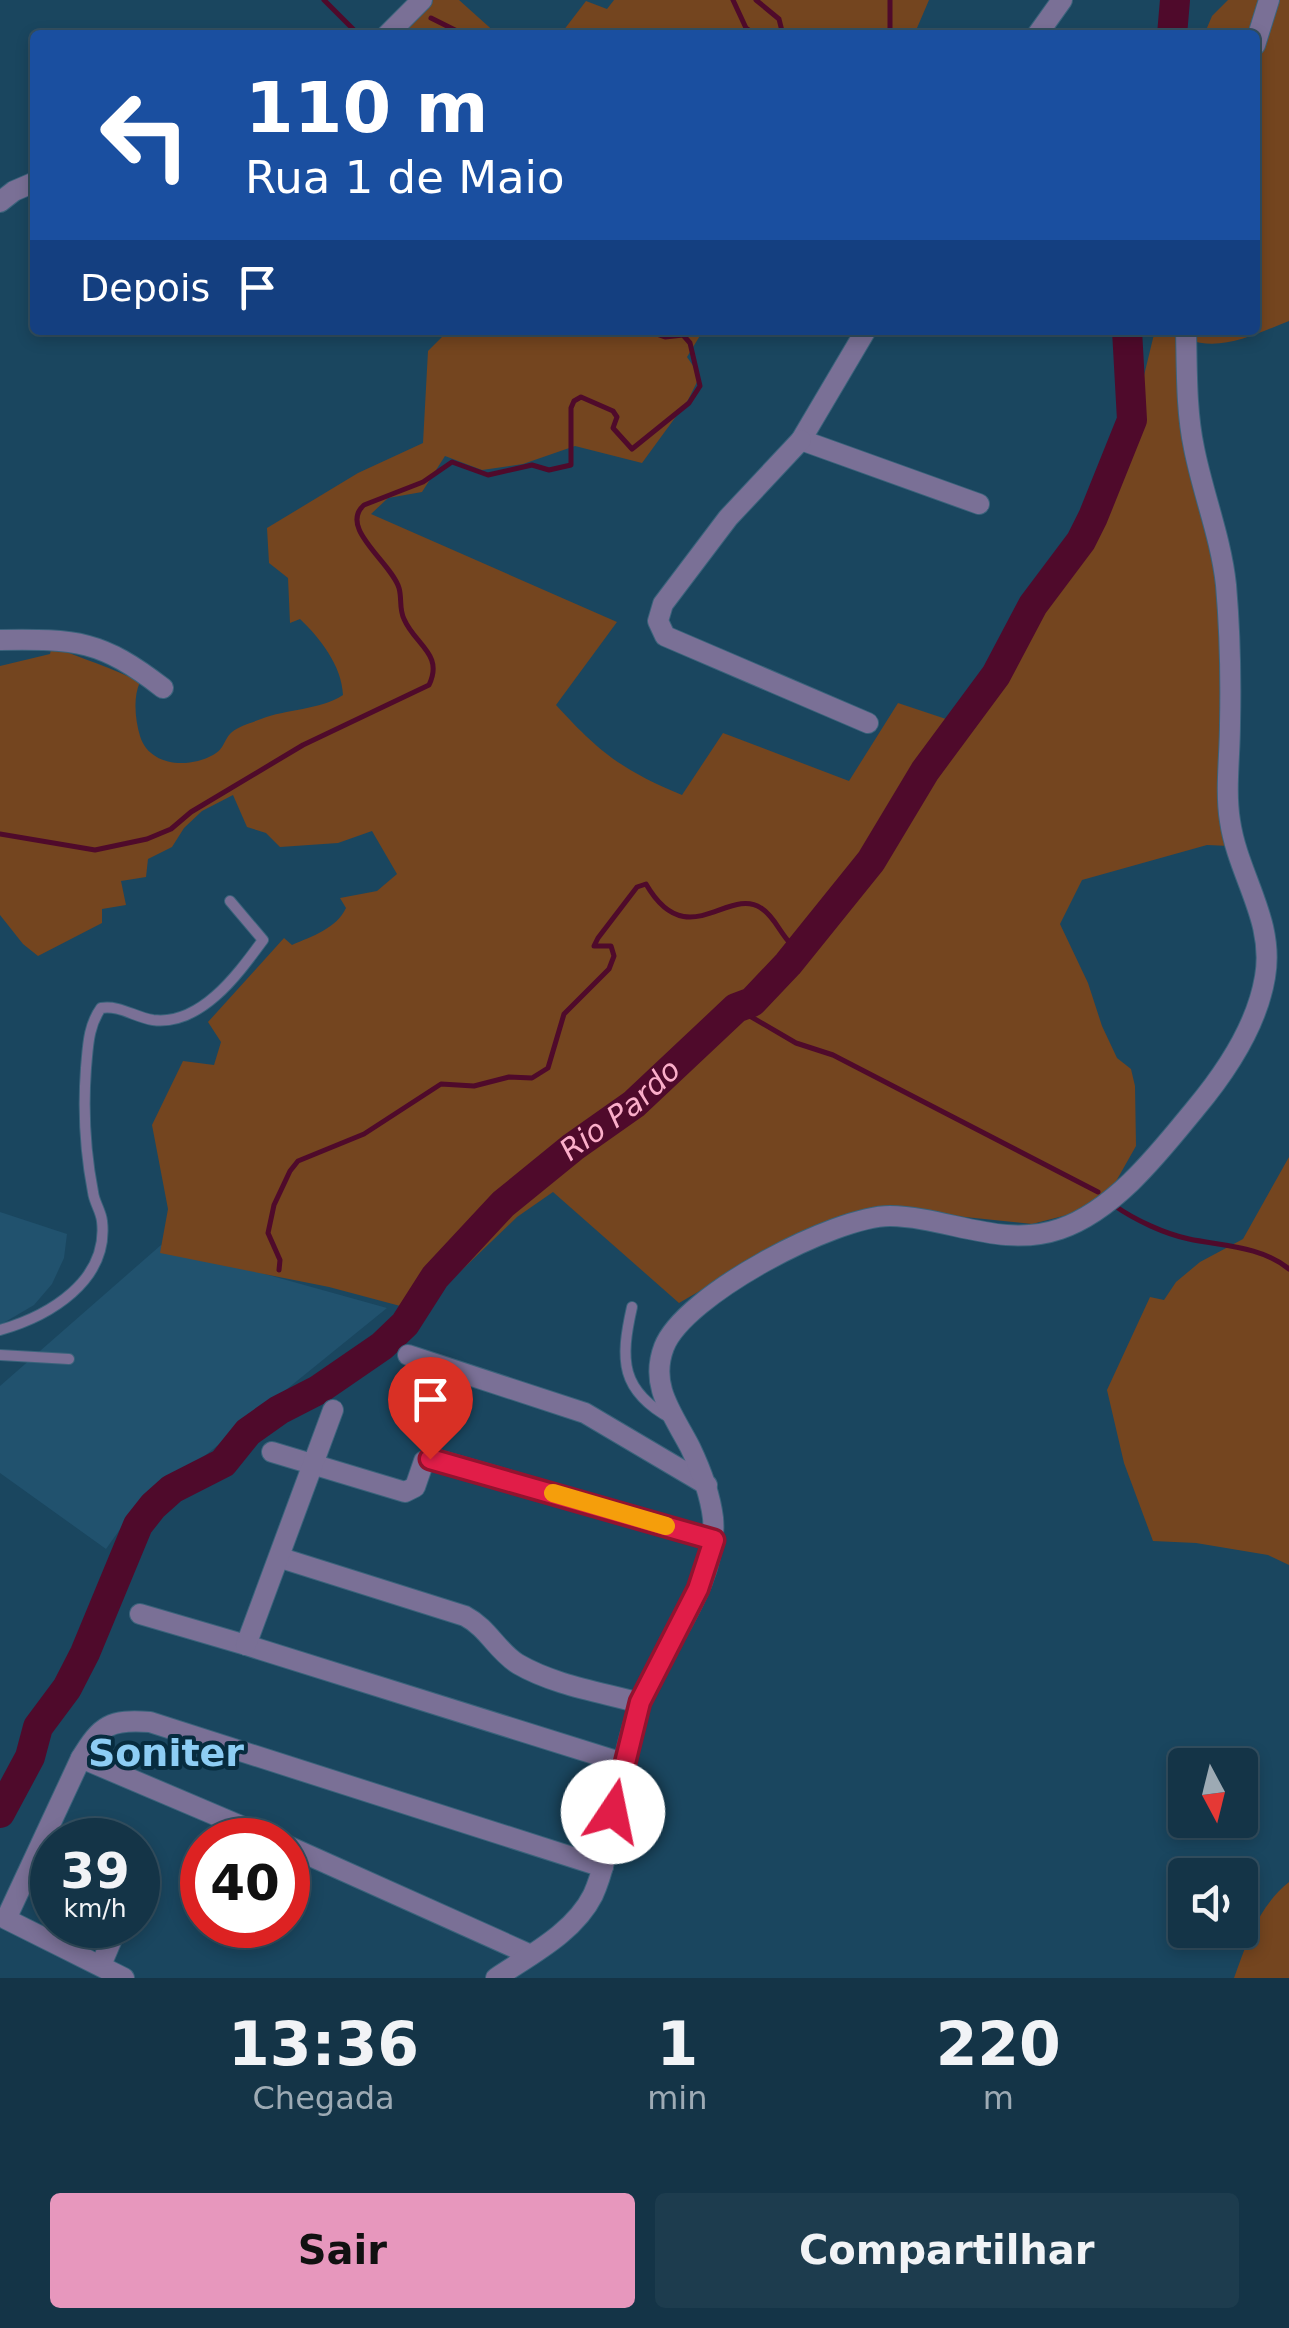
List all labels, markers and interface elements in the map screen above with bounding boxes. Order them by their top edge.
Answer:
text: 110 m [245,67,488,149]
icon: left [80,70,210,200]
text: Rua 1 de Maio [245,151,565,204]
icon: arrive [230,260,285,315]
text: Depois [80,266,210,310]
water label: Rio Pardo [553,1052,687,1168]
pin [388,1357,473,1460]
icon: arrive [403,1372,458,1427]
district label: Soniter [88,1731,244,1775]
north arrow [1168,1748,1258,1838]
map controls [1168,1748,1258,1948]
position arrow [561,1760,665,1864]
speed limit sign: 40 [180,1818,310,1948]
text: 39 [60,1842,130,1900]
button: sound [1168,1858,1258,1948]
text: km/h [63,1894,127,1923]
text: 13:36 [228,2009,419,2079]
text: 1 [656,2009,698,2079]
text: 220 [936,2009,1061,2079]
text: Chegada [253,2079,395,2117]
text: min [647,2079,708,2117]
text: m [983,2079,1014,2117]
button: Sair [50,2193,635,2308]
button: Compartilhar [655,2193,1239,2308]

